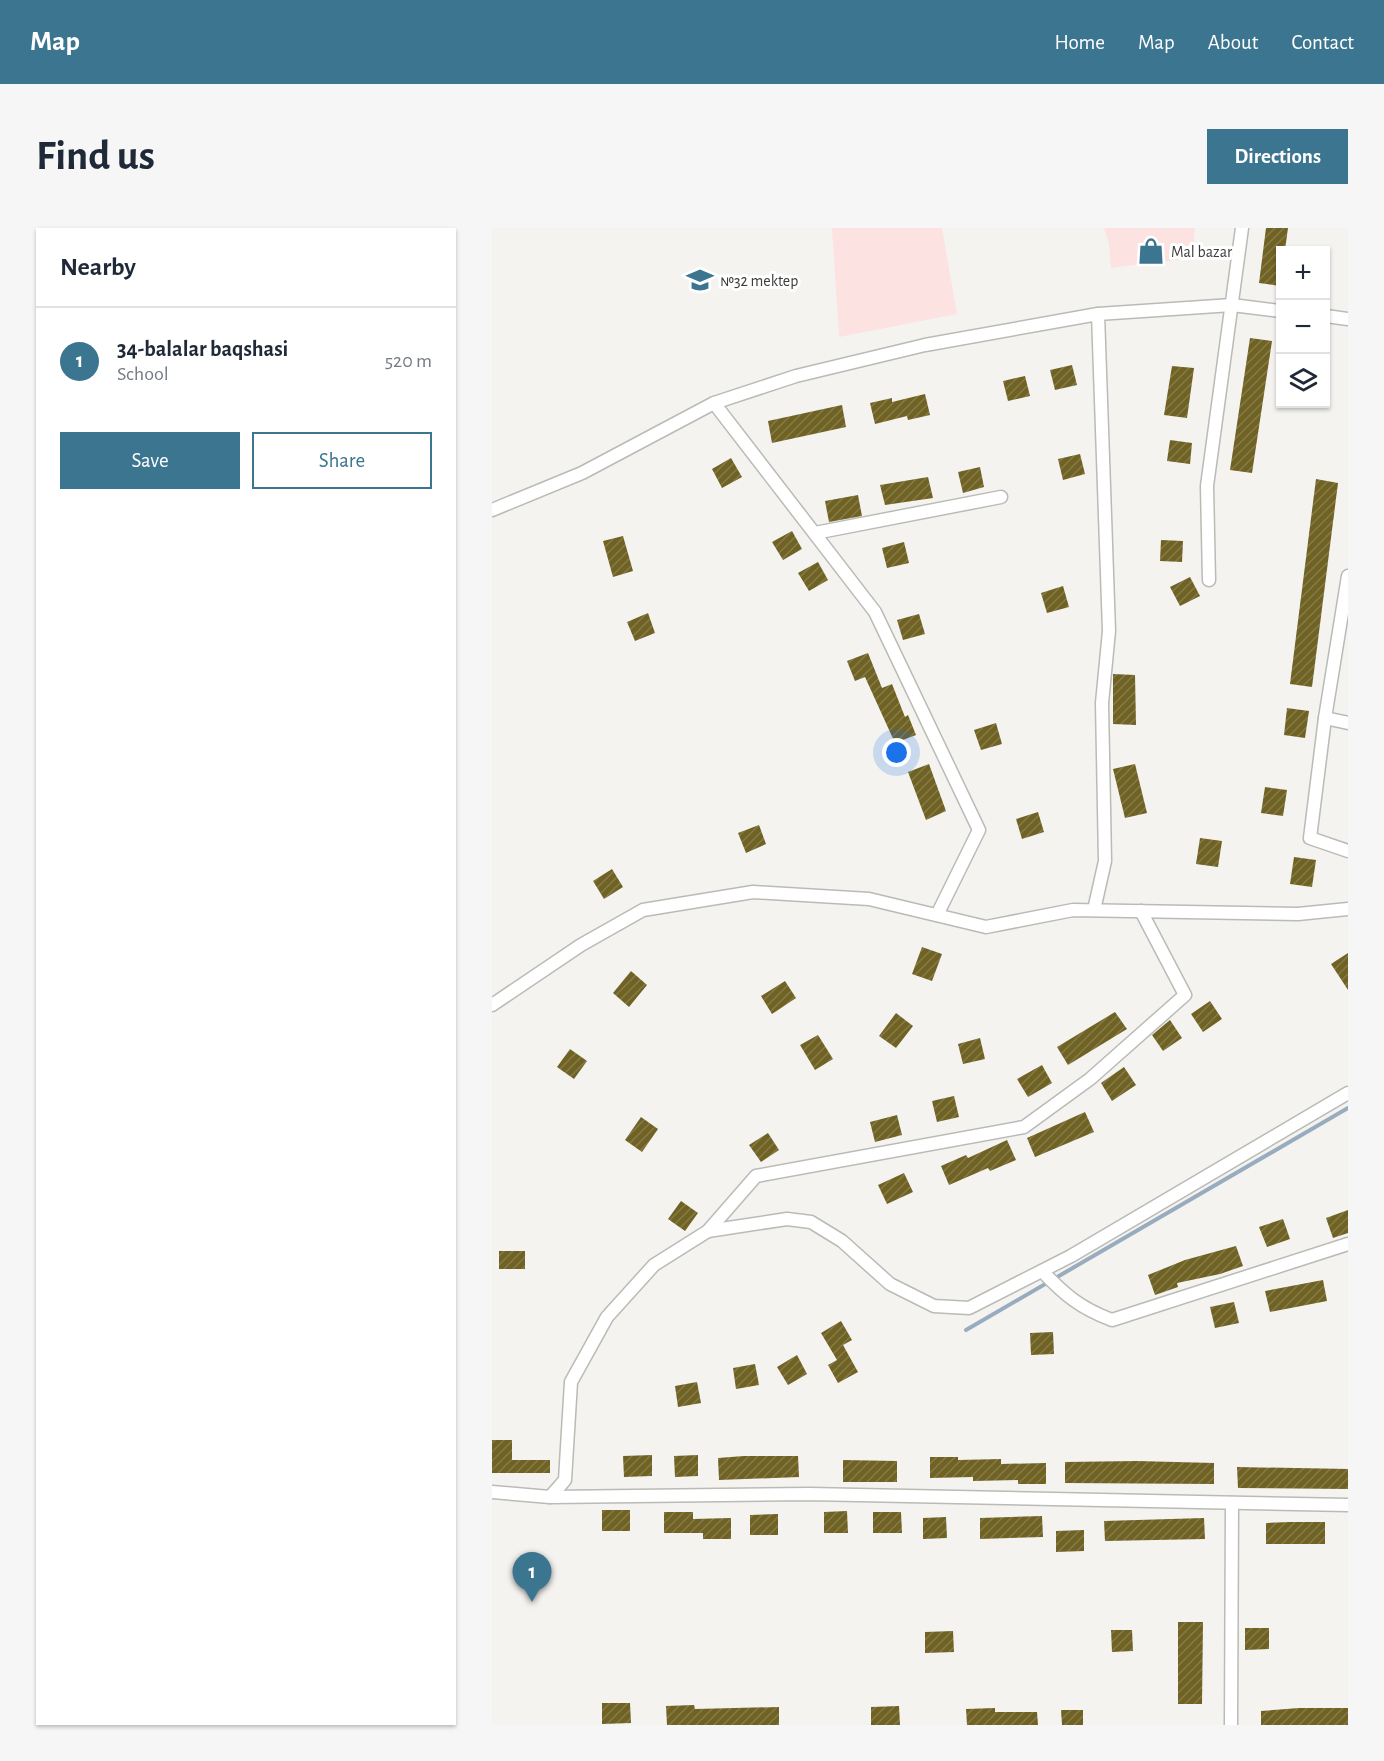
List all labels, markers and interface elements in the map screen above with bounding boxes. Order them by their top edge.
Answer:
text: Map [30,28,80,56]
text: Home [1054,32,1105,53]
text: Map [1138,32,1175,53]
text: About [1208,32,1258,53]
text: Contact [1291,32,1354,53]
button: Directions [1207,129,1348,184]
text: Find us [36,135,155,177]
shop icon: Mal bazar [1136,236,1166,266]
place label: Mal bazar [1171,244,1233,260]
map controls [1276,246,1330,408]
button: + [1276,246,1330,300]
text: Nearby [60,254,136,280]
school or university icon: №32 mektep [685,265,715,295]
place label: №32 mektep [720,273,798,289]
button: − [1276,300,1330,354]
text: 34-balalar baqshasi [117,338,288,360]
text: 1 [76,351,83,371]
text: 520 m [385,351,432,371]
button: layers [1276,354,1330,408]
text: School [117,364,169,384]
button: Save [60,432,240,489]
button: Share [252,432,432,489]
your location [882,738,911,767]
pin: 1 [512,1552,552,1602]

